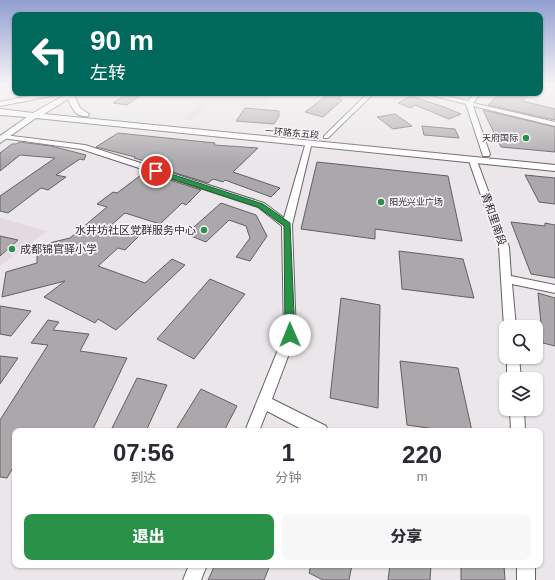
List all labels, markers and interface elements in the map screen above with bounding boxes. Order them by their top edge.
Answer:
text: 90 m [90,25,154,56]
icon: left [24,28,76,80]
text: 左转 [90,63,126,83]
street label: 一环路东五段 [265,126,319,140]
place label: 天府国际 [482,133,518,143]
marker: 天府国际 [521,133,531,143]
pin [139,154,173,188]
icon: arrive [145,160,167,182]
street label: 青和里南段 [479,191,509,247]
marker: 阳光兴业广场 [376,197,386,207]
place label: 阳光兴业广场 [389,197,443,207]
place label: 水井坊社区党群服务中心 [75,224,196,236]
marker: 水井坊社区党群服务中心 [199,225,209,235]
place label: 成都锦官驿小学 [20,243,97,255]
marker: 成都锦官驿小学 [7,244,17,254]
position arrow [269,314,311,356]
map controls [499,320,543,416]
button: search [499,320,543,364]
button: layers [499,372,543,416]
text: 07:56 [113,439,174,466]
text: 1 [281,439,295,466]
text: 220 [402,441,442,468]
text: m [417,469,427,484]
text: 到达 [131,470,157,485]
text: 分钟 [275,470,301,485]
button: 退出 [24,514,274,560]
button: 分享 [282,514,531,560]

